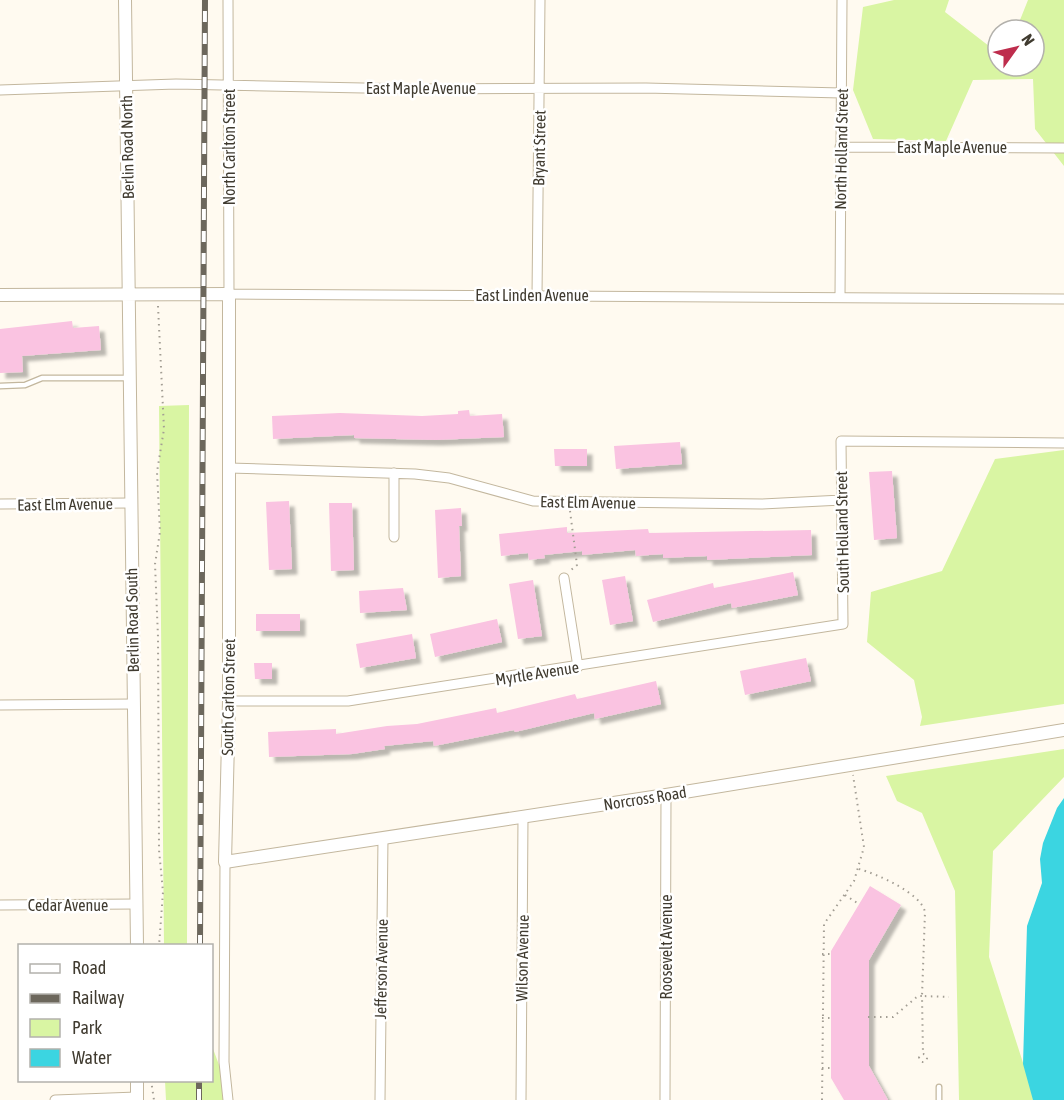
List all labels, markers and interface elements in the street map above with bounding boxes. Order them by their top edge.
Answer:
north arrow [986,18,1046,78]
text: N [1018,31,1039,49]
street label: East Maple Avenue [366,79,476,98]
street label: North Carlton Street [220,88,238,205]
street label: North Holland Street [831,88,851,210]
street label: Berlin Road North [117,95,137,199]
street label: Bryant Street [529,110,550,186]
street label: East Maple Avenue [897,138,1007,157]
street label: East Linden Avenue [475,286,589,304]
street label: South Holland Street [832,471,852,593]
street label: East Elm Avenue [540,492,636,512]
street label: East Elm Avenue [17,494,113,514]
street label: Berlin Road South [122,568,142,672]
street label: South Carlton Street [218,638,238,756]
street label: Myrtle Avenue [494,658,580,689]
street label: Norcross Road [602,783,688,813]
street label: Roosevelt Avenue [657,895,675,999]
street label: Cedar Avenue [28,896,108,914]
street label: Wilson Avenue [512,914,532,1002]
street label: Jefferson Avenue [371,919,391,1019]
legend [18,944,213,1082]
text: Road [72,957,106,978]
text: Railway [72,987,124,1008]
text: Park [72,1017,102,1038]
text: Water [72,1047,112,1068]

